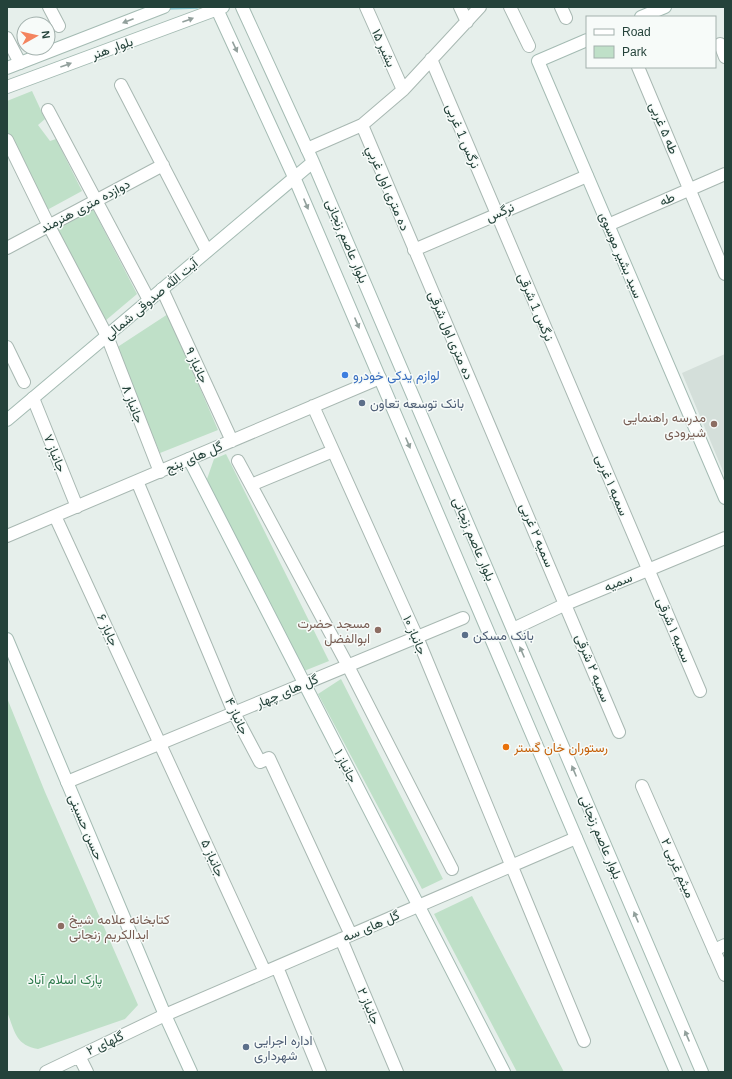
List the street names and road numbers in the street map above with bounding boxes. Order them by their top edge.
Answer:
street label: بشیر ۱۵ [368,27,399,70]
street label: بلوار هنر [88,33,135,64]
street label: طه ۵ غربی [645,100,682,157]
street label: نرگس 1 غربی [442,101,483,171]
street label: ده متری اول غربي [361,143,413,234]
street label: دوازده متری هنرمند [38,176,133,237]
street label: طه [657,189,677,209]
street label: بلوار عاصم زنجانی [322,197,371,286]
street label: نرگس [484,199,517,226]
street label: سید بشیر موسوی [595,210,646,301]
street label: آیت الله صدوقی شمالی [101,255,202,343]
street label: نرگس 1 شرقی [514,271,557,344]
street label: ده متری اول شرقی [425,288,476,382]
street label: جانباز ۹ [181,345,212,386]
street label: جانباز ۸ [118,383,147,426]
street label: جانباز ۷ [40,432,69,475]
street label: گل های پنج [163,438,226,478]
street label: سمیه ۱ غربی [591,452,632,518]
street label: بلوار عاصم زنجانی [449,495,498,584]
street label: سمیه ۲ غربی [516,501,557,570]
street label: سمیه [602,570,634,594]
street label: سمیه ۱ شرقی [653,595,694,665]
street label: جاباز ۶ [93,612,122,649]
street label: جانباز ۱۰ [399,613,430,657]
street label: سمیه ۲ شرقی [572,632,613,705]
street label: گل های چهار [253,671,321,713]
street label: جانباز ۴ [221,695,252,738]
street label: جانباز ۱ [330,747,361,786]
street label: حسن حسینی [65,792,107,863]
street label: بلوار عاصم زنجانی [576,793,625,882]
street label: میثم غربی ۲ [657,836,698,901]
street label: جانباز ۵ [197,837,228,880]
street label: گل های سه [340,907,402,946]
street label: جانباز ۲ [354,985,384,1027]
street label: گلهای ۲ [84,1028,127,1059]

